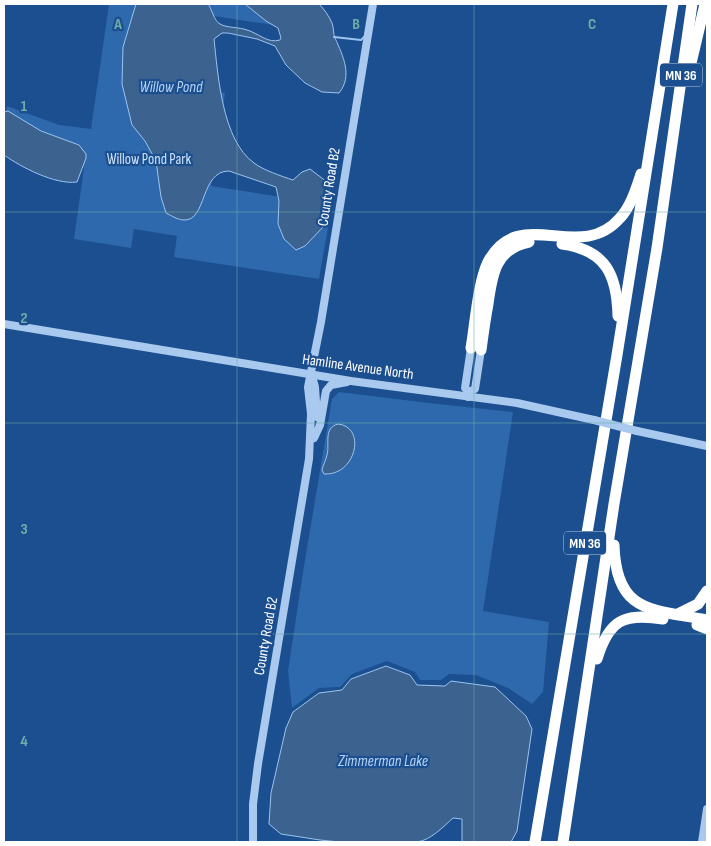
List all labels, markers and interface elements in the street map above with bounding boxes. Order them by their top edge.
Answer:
text: A [113,15,122,34]
text: B [352,15,360,34]
text: C [588,15,596,34]
road number: MN 36 [660,64,702,86]
water label: Willow Pond [139,78,203,97]
text: 1 [21,97,28,116]
street label: County Road B2 [313,146,345,228]
park label: Willow Pond Park [107,150,192,169]
text: 2 [20,309,28,328]
street label: Hamline Avenue North [301,350,415,384]
text: 3 [20,520,28,539]
road number: MN 36 [564,532,606,554]
street label: County Road B2 [250,595,282,677]
text: 4 [20,732,28,751]
water label: Zimmerman Lake [337,752,428,771]

